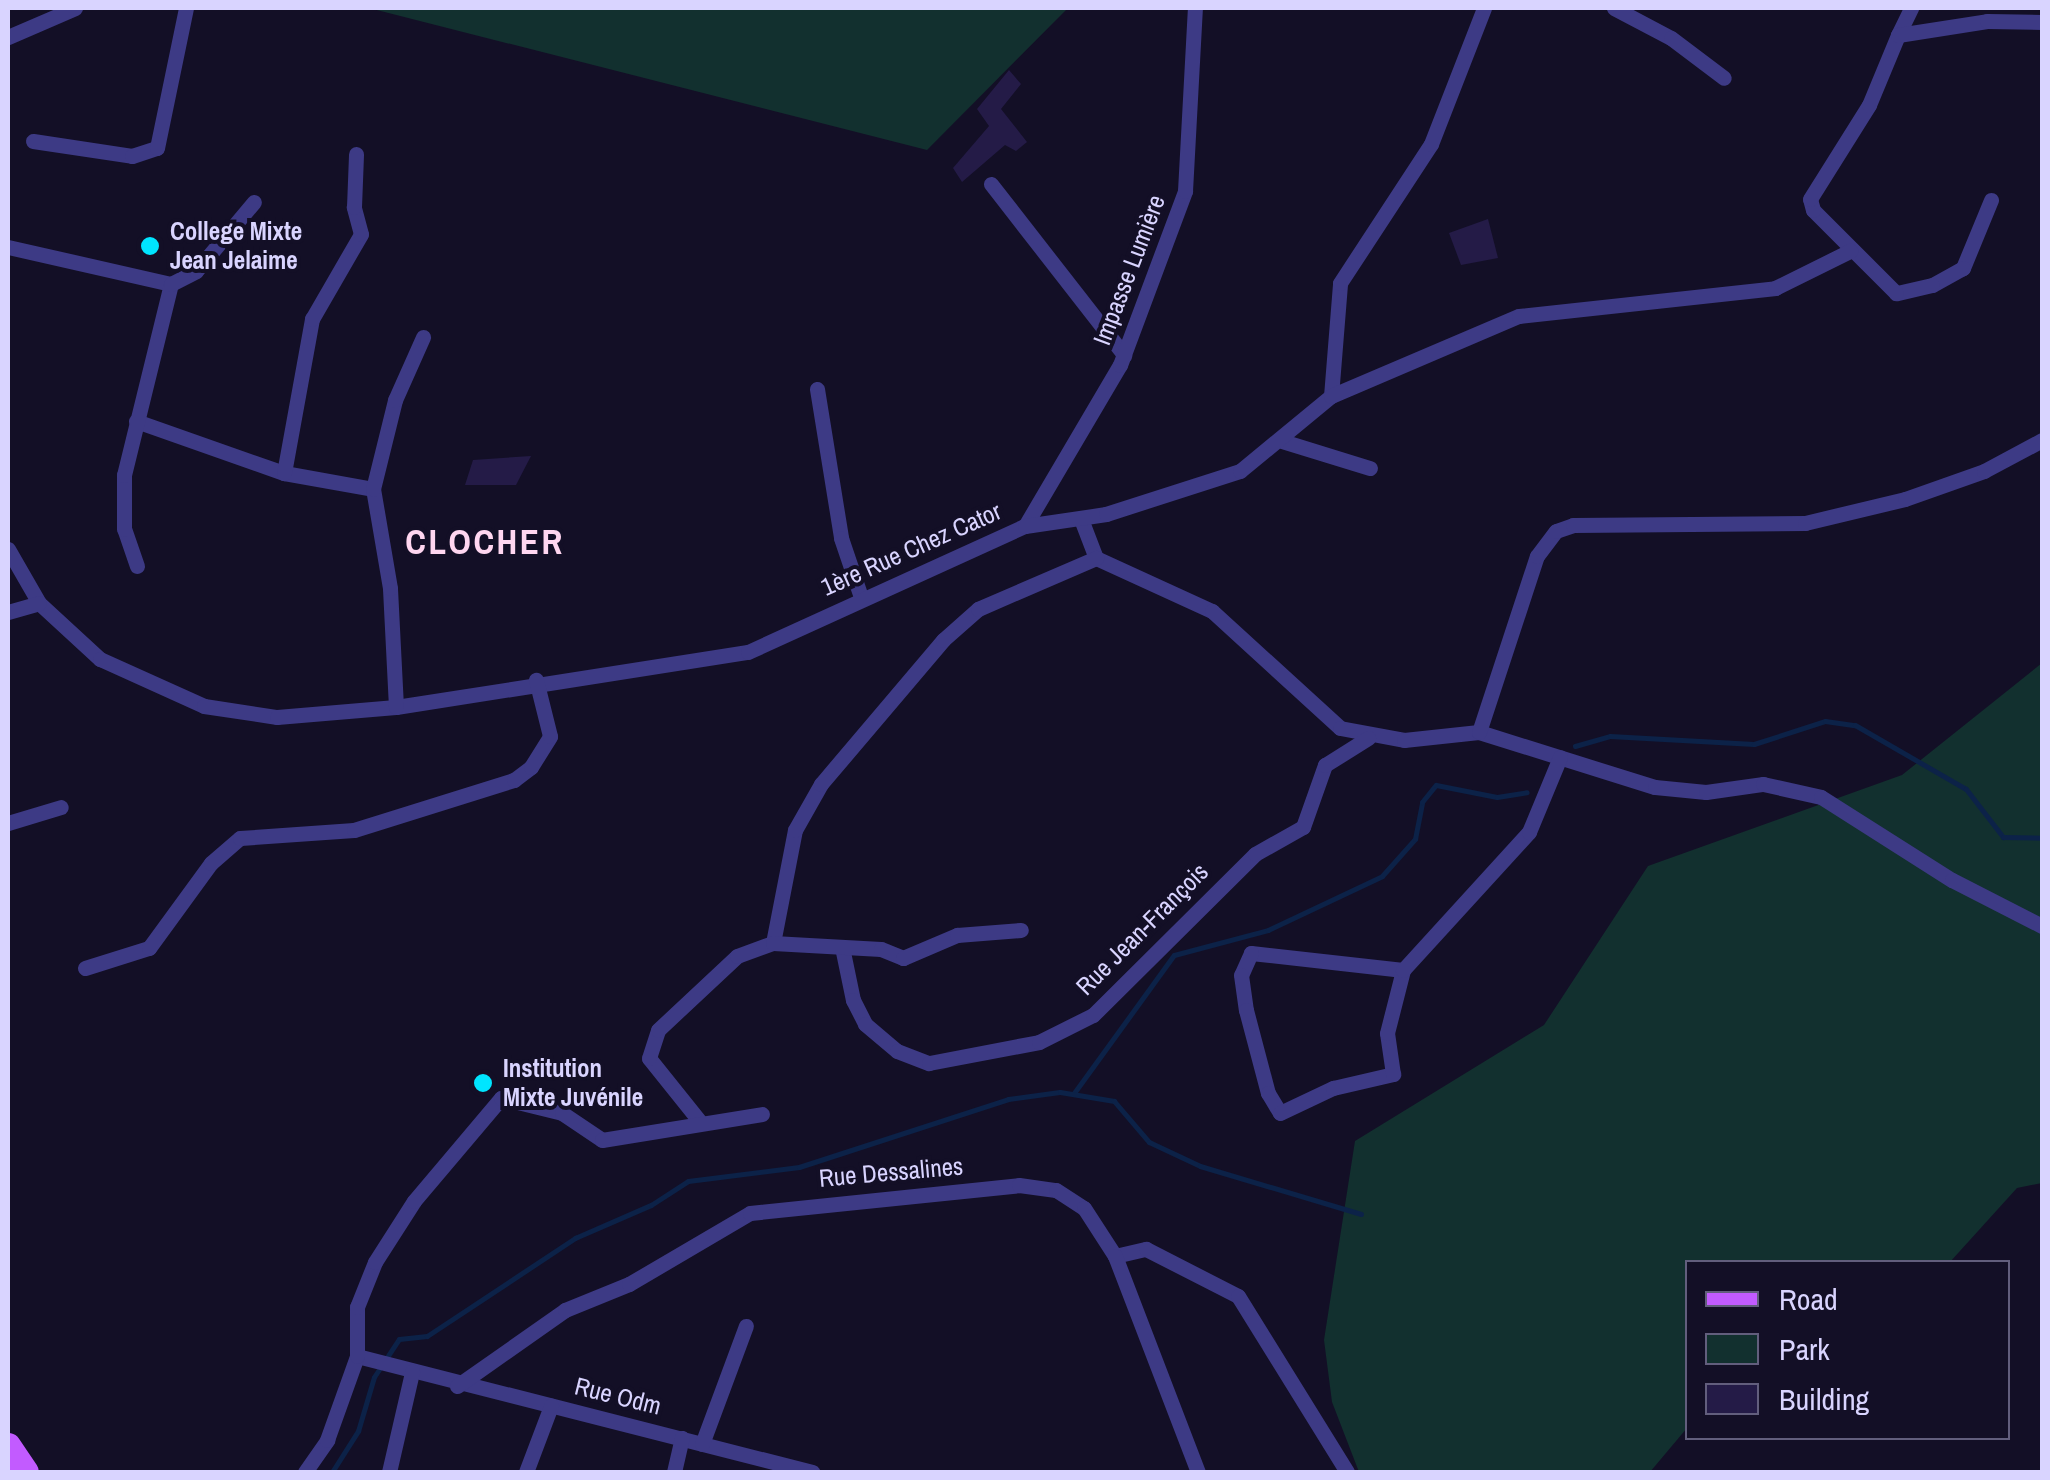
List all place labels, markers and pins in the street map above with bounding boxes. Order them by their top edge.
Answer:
place label: College Mixte Jean Jelaime [170,217,302,276]
marker: College Mixte Jean Jelaime [139,235,161,257]
place label: Institution Mixte Juvénile [503,1054,643,1113]
marker: Institution Mixte Juvénile [472,1072,494,1094]

